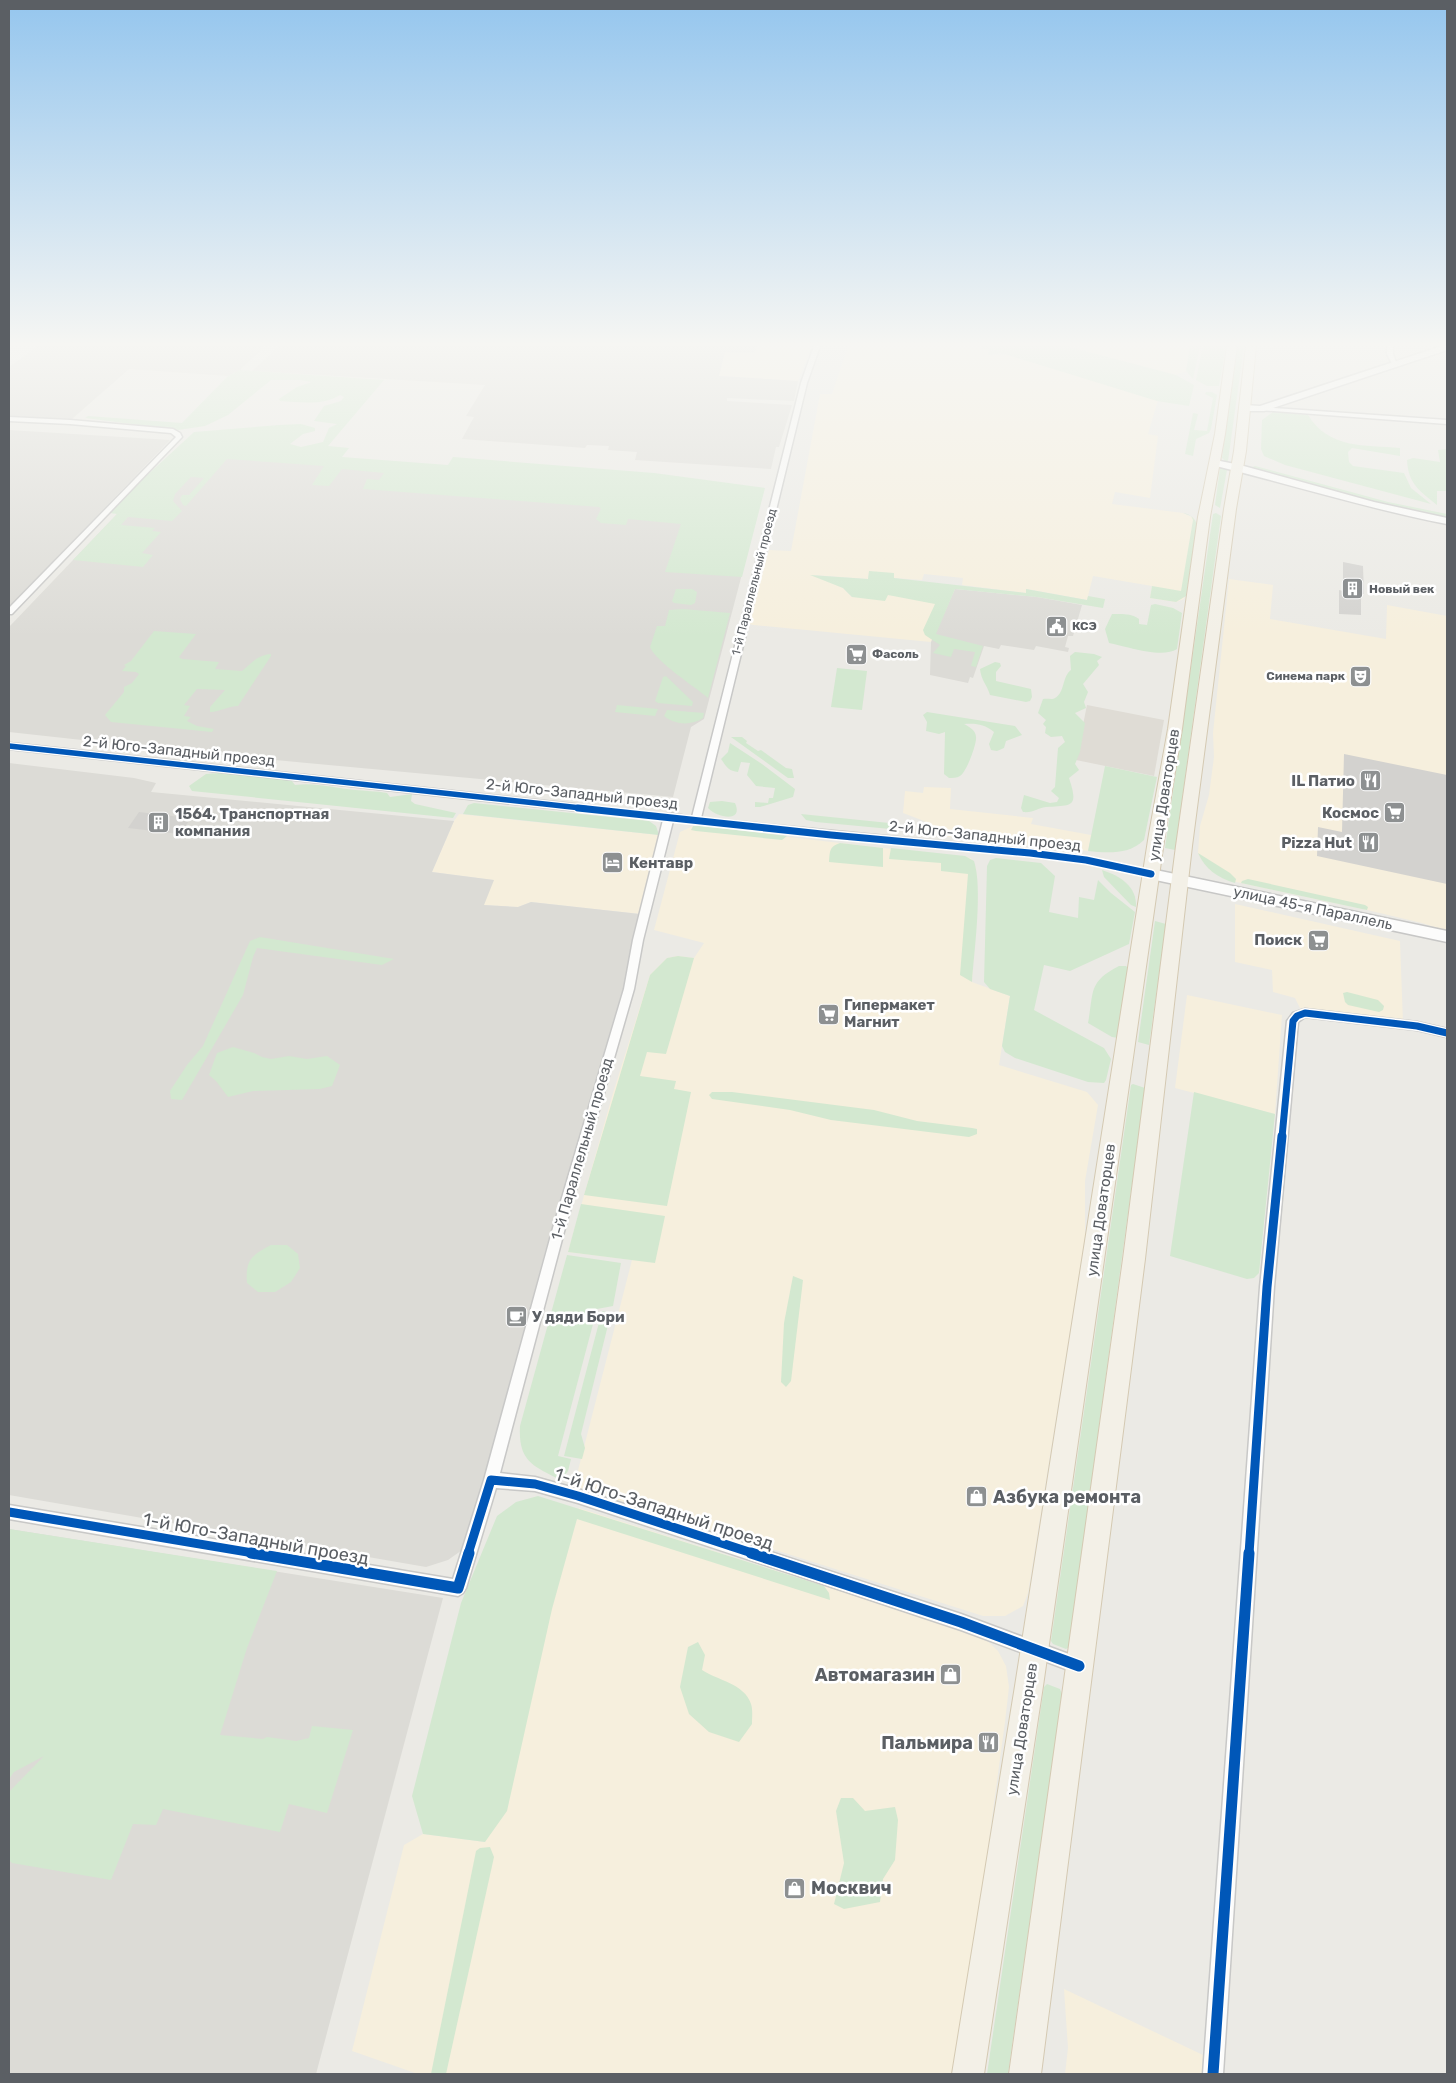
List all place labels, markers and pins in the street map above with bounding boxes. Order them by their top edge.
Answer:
building icon: Новый век [1341,577,1365,601]
place label: Новый век [1369,582,1435,596]
public building icon: КСЭ [1044,614,1068,638]
place label: КСЭ [1072,619,1097,633]
supermarket icon: Фасоль [844,642,868,666]
place label: Фасоль [872,647,919,661]
theatre icon: Синема парк [1349,664,1373,688]
place label: Синема парк [1266,669,1346,683]
restaurant icon: IL Патио [1359,769,1383,793]
place label: IL Патио [1291,772,1355,790]
supermarket icon: Космос [1383,801,1407,825]
place label: Космос [1322,804,1379,822]
place label: 1564, Транспортная компания [175,805,329,840]
building icon: 1564, Транспортная компания [147,811,171,835]
restaurant icon: Pizza Hut [1356,831,1380,855]
place label: Pizza Hut [1281,834,1352,852]
hotel icon: Кентавр [601,851,625,875]
place label: Кентавр [629,854,693,872]
supermarket icon: Поиск [1306,928,1330,952]
place label: Поиск [1254,931,1302,949]
place label: Гипермакет Магнит [844,996,935,1031]
supermarket icon: Гипермакет Магнит [816,1002,840,1026]
cafe icon: У дяди Бори [504,1305,528,1329]
place label: У дяди Бори [532,1308,625,1326]
shop icon: Азбука ремонта [965,1485,989,1509]
place label: Азбука ремонта [993,1486,1141,1508]
shop icon: Автомагазин [939,1663,963,1687]
place label: Автомагазин [815,1664,935,1686]
restaurant icon: Пальмира [977,1731,1001,1755]
place label: Пальмира [881,1732,973,1754]
shop icon: Москвич [783,1876,807,1900]
place label: Москвич [811,1877,892,1899]

